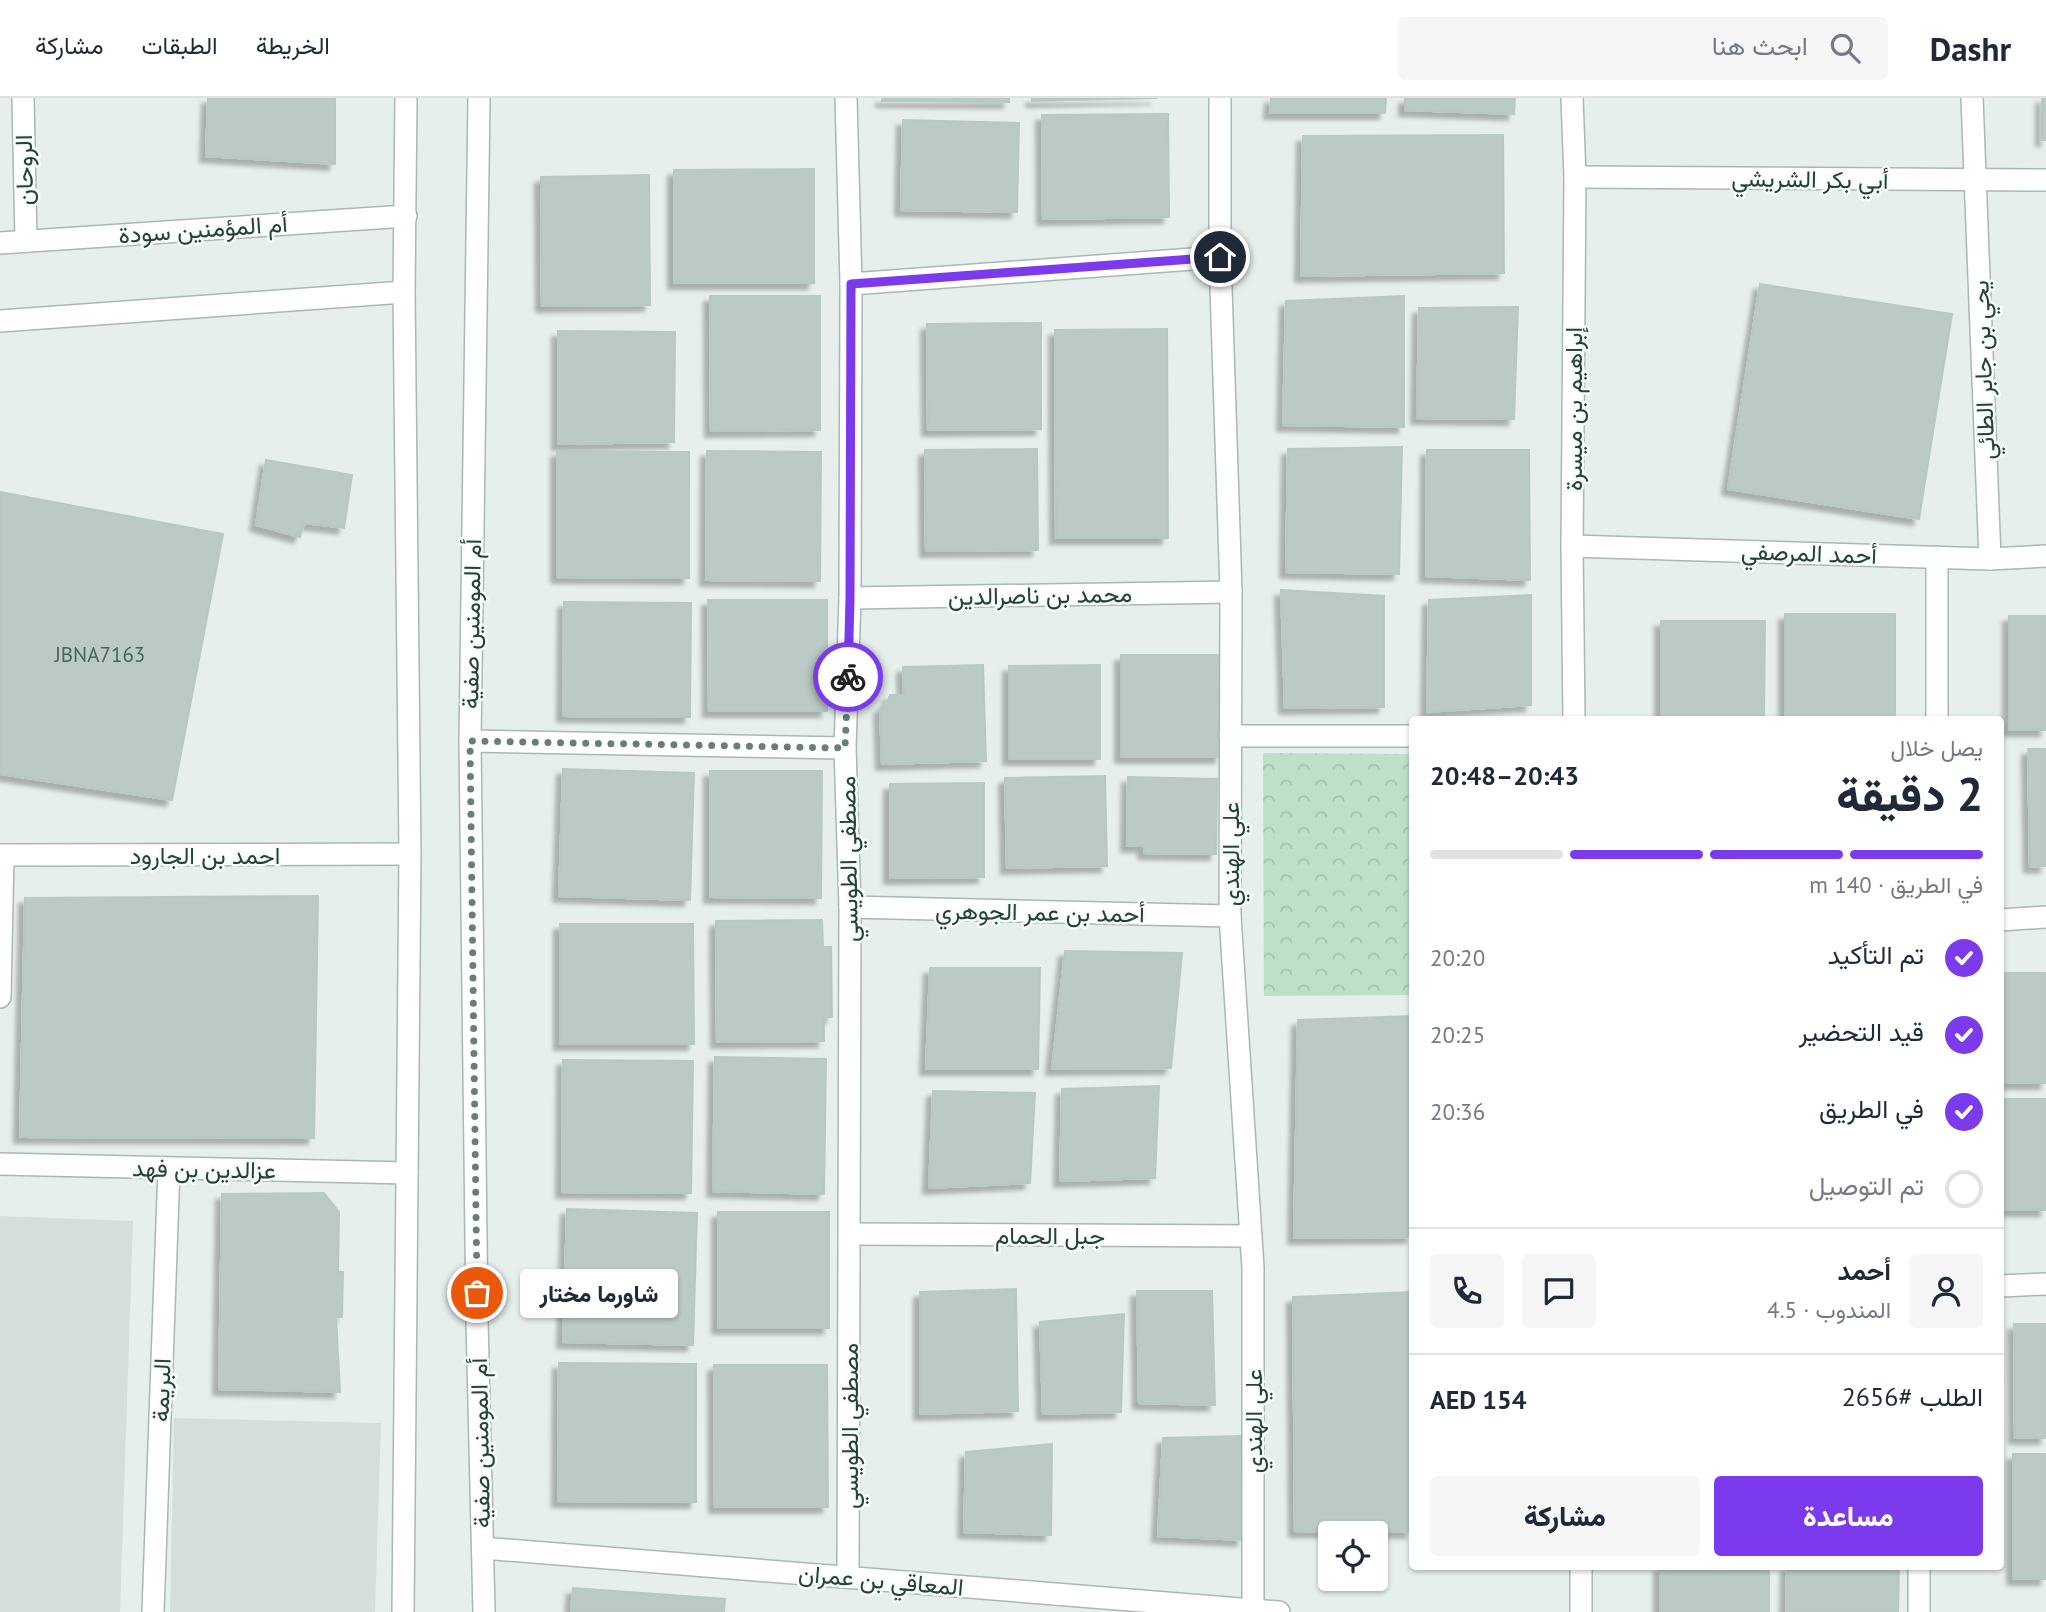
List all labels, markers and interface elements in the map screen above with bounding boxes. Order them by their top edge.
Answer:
search box [1398,17,1888,80]
text: Dashr [1930,27,2011,70]
text: ابحث هنا [1712,29,1808,62]
icon: search [1826,29,1864,67]
text: مشاركة [35,30,103,61]
text: الطبقات [141,30,218,61]
text: الخريطة [256,30,330,61]
street label: الروحان [8,134,40,206]
street label: أبي بكر الشريشي [1731,162,1889,200]
street label: أم المؤمنين سودة [117,208,289,251]
pin [1190,227,1250,287]
icon: home [1201,238,1239,276]
street label: يحي بن جابر الطائي [1964,280,2006,460]
street label: إبراهيم بن ميسرة [1558,327,1590,491]
street label: أحمد المرصفي [1740,535,1878,575]
street label: أم المومنين صفية [454,538,489,710]
street label: محمد بن ناصرالدين [947,578,1133,612]
house number: JBNA7163 [54,641,145,668]
courier [813,642,883,712]
icon: bike [829,658,867,696]
text: يصل خلال [1891,733,1983,762]
text: 20:43–20:48 [1430,759,1579,792]
text: 2 دقيقة [1836,764,1983,824]
street label: مصطفي الطويسي [831,776,869,942]
street label: علي الهندي [1215,802,1250,906]
street label: احمد بن الجارود [130,840,280,871]
text: في الطريق · 140 m [1809,870,1983,899]
street label: أحمد بن عمر الجوهري [935,895,1146,933]
text: تم التأكيد [1828,938,1924,971]
icon: check [1945,939,1983,977]
text: 20:20 [1430,943,1485,972]
text: قيد التحضير [1799,1015,1924,1048]
icon: check [1945,1016,1983,1054]
text: 20:25 [1430,1020,1485,1049]
text: في الطريق [1819,1092,1924,1125]
icon: check [1945,1093,1983,1131]
text: 20:36 [1430,1097,1485,1126]
street label: عزالدين بن فهد [132,1152,276,1186]
text: تم التوصيل [1809,1169,1924,1202]
street label: جبل الحمام [995,1220,1105,1252]
button: phone [1430,1254,1504,1328]
button: chat [1522,1254,1596,1328]
text: أحمد [1838,1254,1891,1287]
button: person [1909,1254,1983,1328]
pin [447,1263,507,1323]
callout: شاورما مختار [519,1268,676,1318]
icon: bag [458,1274,496,1312]
text: شاورما مختار [540,1279,658,1308]
text: المندوب · 4.5 [1767,1295,1891,1324]
street label: مصطفي الطويسي [834,1343,869,1509]
street label: أم المومنين صفية [463,1357,498,1528]
street label: البريمة [144,1358,178,1422]
street label: علي الهندي [1238,1369,1273,1473]
text: الطلب #2656 [1842,1380,1983,1413]
text: AED 154 [1430,1383,1527,1416]
button: مشاركة [1430,1476,1700,1556]
button: مساعدة [1714,1476,1983,1556]
map controls [1318,1521,1388,1591]
button: locate [1318,1521,1388,1591]
street label: المعاقي بن عمران [797,1557,965,1607]

